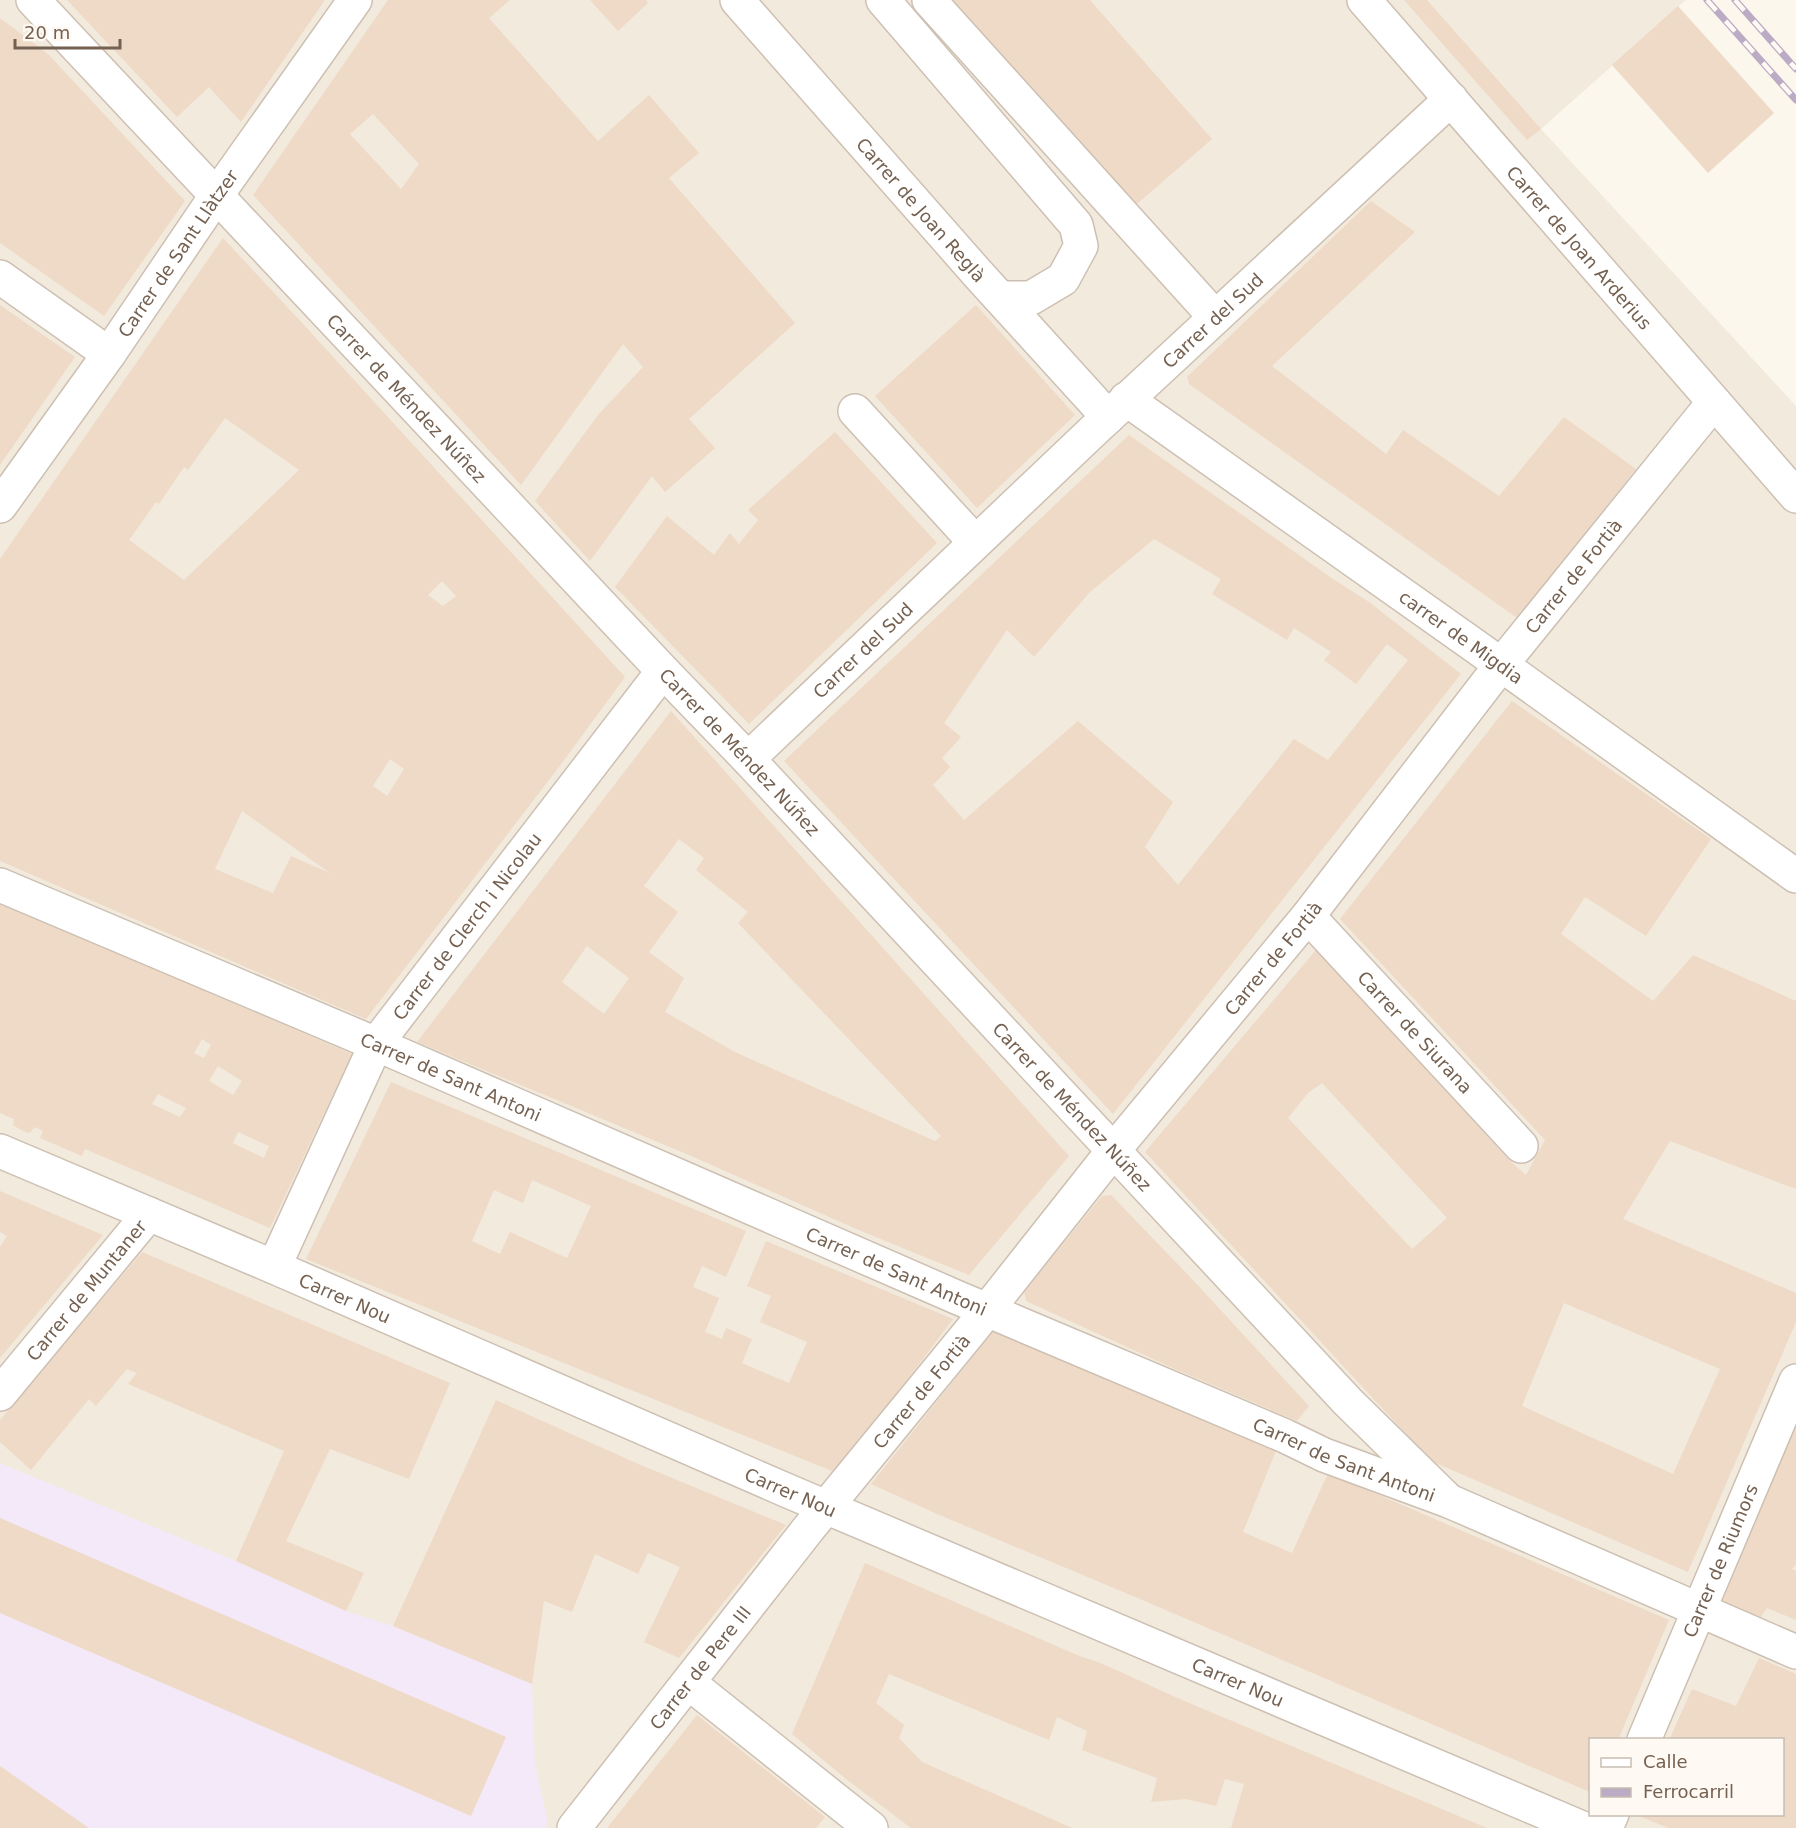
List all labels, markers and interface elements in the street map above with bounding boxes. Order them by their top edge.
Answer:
scale bar [15,12,120,50]
text: 20 m [24,22,70,43]
street label: Carrer de Joan Reglà [852,133,990,286]
street label: Carrer de Joan Arderius [1503,161,1656,333]
street label: Carrer de Sant Llàtzer [113,165,242,341]
street label: Carrer del Sud [1158,268,1267,372]
street label: Carrer de Méndez Núñez [323,310,491,486]
street label: Carrer de Fortià [1520,514,1626,638]
street label: carrer de Migdia [1395,585,1527,688]
street label: Carrer del Sud [808,598,917,702]
street label: Carrer de Méndez Núñez [656,664,824,840]
street label: Carrer de Clerch i Nicolau [388,828,545,1024]
street label: Carrer de Fortià [1220,897,1326,1019]
street label: Carrer de Siurana [1354,966,1477,1097]
street label: Carrer de Méndez Núñez [989,1018,1156,1195]
street label: Carrer de Sant Antoni [357,1028,545,1125]
street label: Carrer de Muntaner [22,1215,151,1365]
street label: Carrer de Sant Antoni [803,1222,990,1319]
street label: Carrer Nou [296,1269,394,1327]
street label: Carrer de Fortià [868,1330,974,1453]
street label: Carrer de Sant Antoni [1250,1413,1438,1506]
street label: Carrer Nou [741,1463,840,1521]
street label: Carrer de Riumors [1678,1481,1762,1640]
street label: Carrer de Pere III [645,1601,755,1733]
street label: Carrer Nou [1189,1653,1287,1711]
legend [1589,1738,1784,1816]
text: Calle [1643,1751,1688,1772]
text: Ferrocarril [1643,1781,1734,1802]

